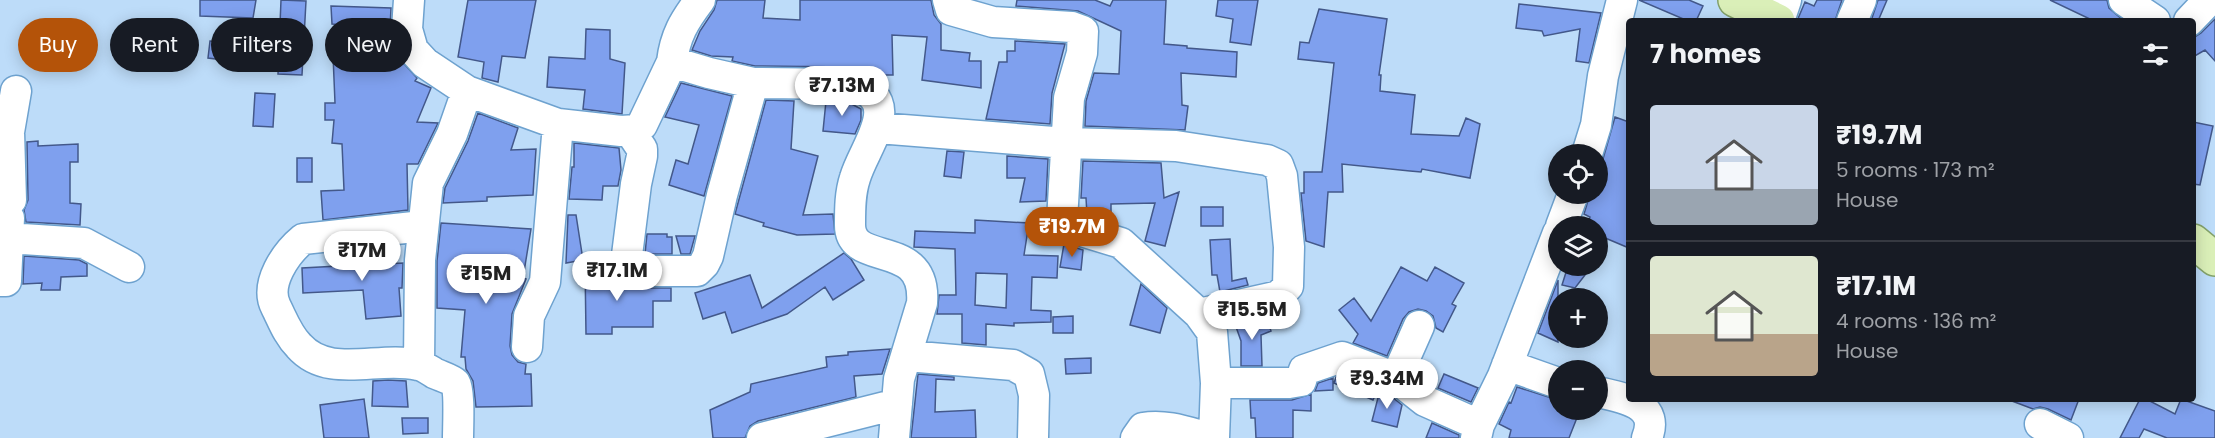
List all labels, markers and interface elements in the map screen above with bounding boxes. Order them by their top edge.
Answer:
chip: Buy [18,18,98,72]
chip: Rent [110,18,199,72]
chip: Filters [211,18,313,72]
chip: New [325,18,412,72]
text: 7 homes [1650,36,1762,72]
icon: filters [2139,38,2172,71]
pin: ₹7.13M [793,66,891,117]
text: ₹7.13M [809,71,875,99]
text: ₹19.7M [1836,117,1922,153]
icon: home [1698,129,1770,201]
map controls [1548,144,1608,420]
button: locate [1548,144,1608,204]
text: 5 rooms · 173 m² [1836,156,1995,184]
text: House [1836,186,1898,214]
pin: ₹19.7M [1023,207,1121,258]
text: ₹19.7M [1039,212,1105,240]
button: layers [1548,216,1608,276]
pin: ₹17M [326,231,398,282]
text: ₹17M [338,236,386,264]
pin: ₹17.1M [568,251,666,302]
pin: ₹15M [450,254,522,305]
text: ₹17.1M [586,256,648,284]
text: ₹15M [461,259,511,287]
text: ₹17.1M [1836,268,1916,304]
icon: home [1698,280,1770,352]
button: + [1548,288,1608,348]
pin: ₹15.5M [1203,290,1301,341]
text: ₹15.5M [1217,295,1287,323]
text: 4 rooms · 136 m² [1836,307,1996,335]
text: House [1836,337,1898,365]
pin: ₹9.34M [1338,359,1436,410]
button: − [1548,360,1608,420]
text: ₹9.34M [1350,364,1424,392]

